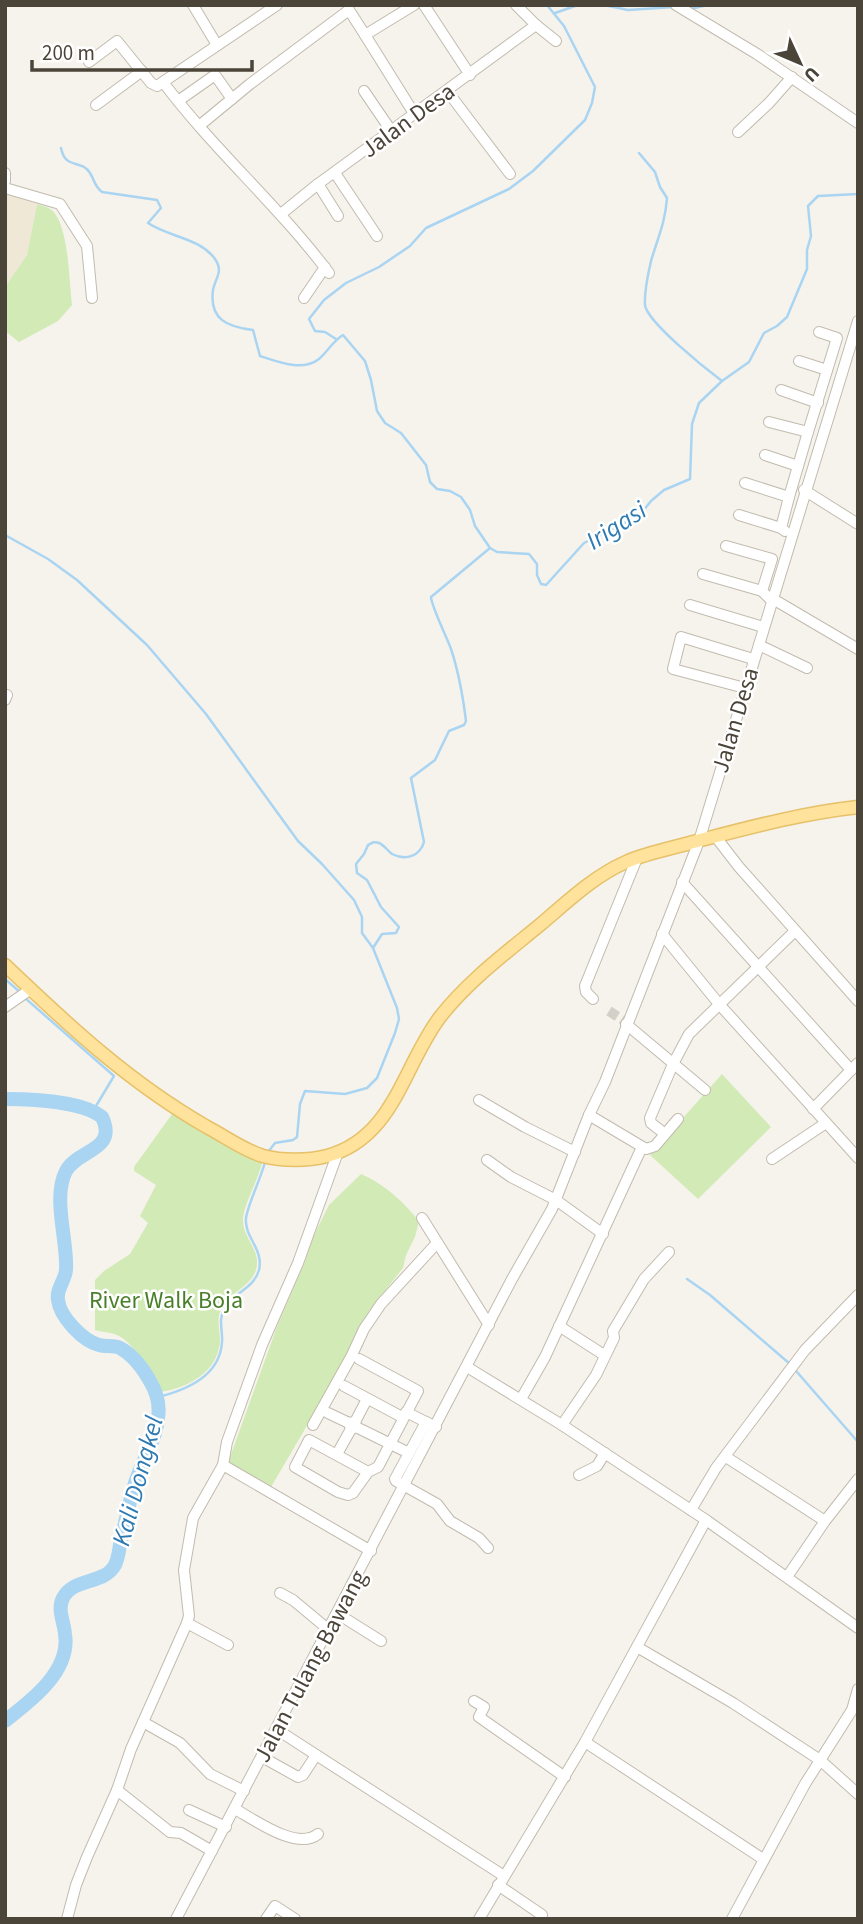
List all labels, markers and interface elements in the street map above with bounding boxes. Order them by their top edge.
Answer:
scale bar [32,28,252,72]
north arrow [765,28,835,98]
text: 200 m [42,38,95,68]
text: U [797,60,825,88]
street label: Jalan Desa [354,74,462,166]
water label: Irigasi [579,492,655,559]
street label: Jalan Desa [703,663,768,777]
park label: River Walk Boja [89,1283,243,1318]
water label: Kali Dongkel [102,1412,173,1550]
street label: Jalan Tulang Bawang [245,1564,376,1769]

